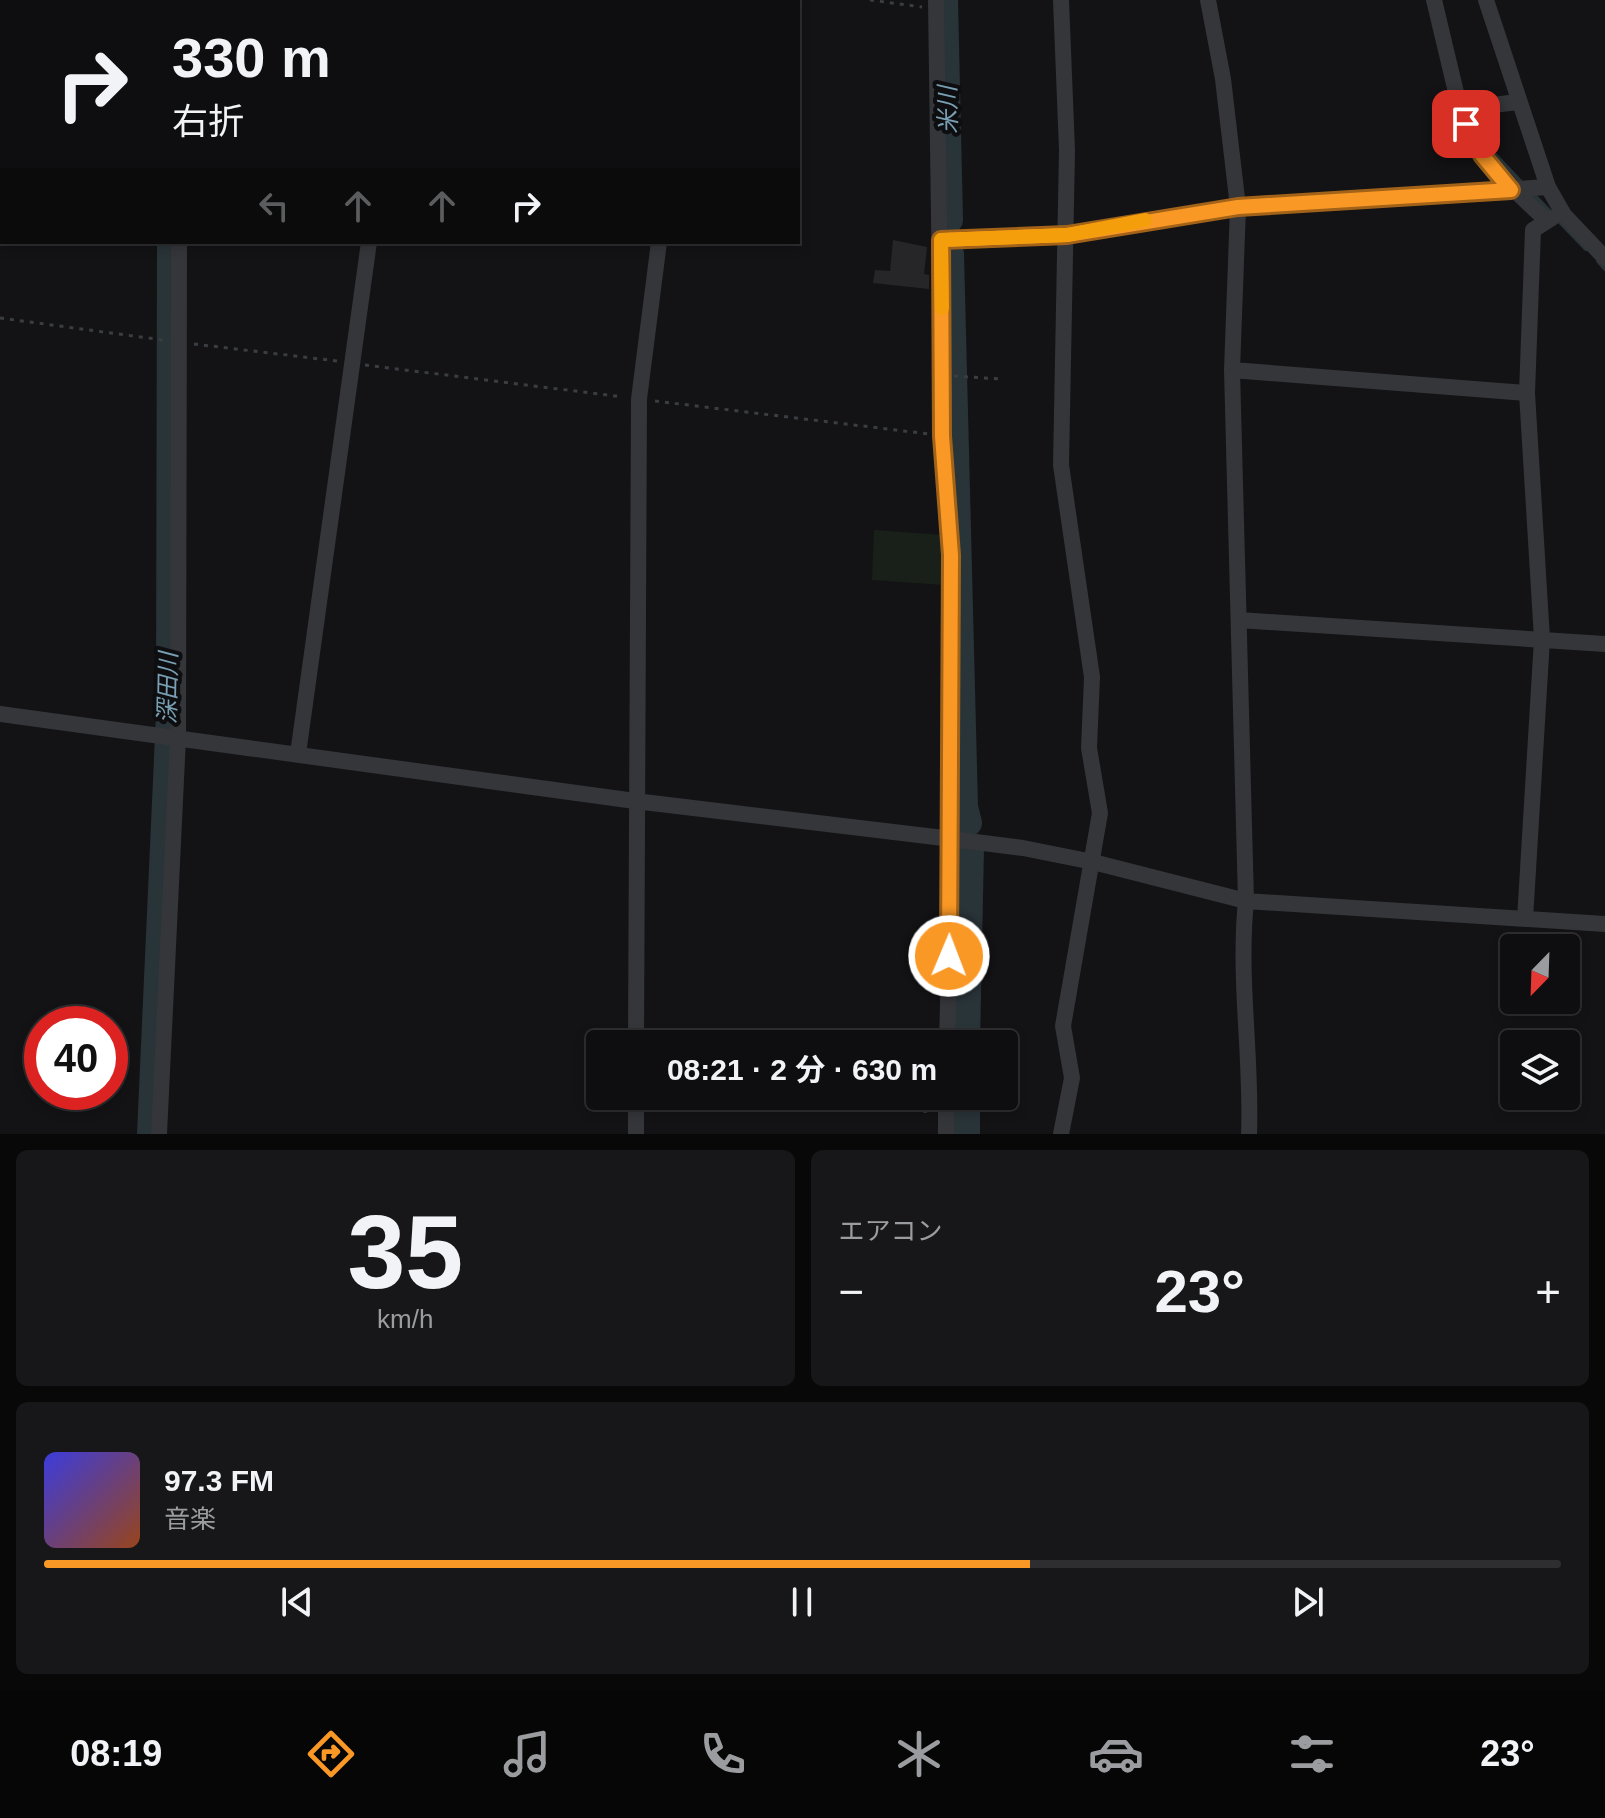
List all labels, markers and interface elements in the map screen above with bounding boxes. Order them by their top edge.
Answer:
text: 330 m [172,26,331,89]
icon: right [40,32,144,136]
water label: 米川 [934,83,961,134]
pin [1432,90,1500,158]
text: 右折 [172,101,244,142]
icon: arrive [1444,102,1488,146]
icon: left [252,184,296,228]
icon: ahead [336,184,380,228]
icon: ahead [420,184,464,228]
icon: right [504,184,548,228]
water label: 深田川 [153,649,182,724]
position arrow [907,914,991,998]
north arrow [1500,934,1580,1014]
map controls [1500,934,1580,1110]
speed limit sign: 40 [24,1006,128,1110]
button: layers [1500,1030,1580,1110]
text: 08:21 · 2 分 · 630 m [667,1053,937,1086]
text: 35 [347,1194,463,1310]
text: エアコン [839,1216,943,1246]
text: 23° [1154,1258,1245,1325]
text: − [839,1267,864,1316]
text: + [1535,1267,1561,1316]
text: km/h [377,1304,433,1334]
text: 97.3 FM [164,1464,274,1497]
text: 音楽 [164,1504,216,1534]
icon: previous [275,1580,319,1624]
icon: pause [780,1580,824,1624]
icon: next [1286,1580,1330,1624]
icon: directions [303,1726,359,1782]
icon: music [499,1726,555,1782]
icon: phone [695,1726,751,1782]
icon: climate [891,1726,947,1782]
icon: car [1088,1726,1144,1782]
icon: filters [1284,1726,1340,1782]
text: 08:19 [70,1733,162,1774]
text: 23° [1480,1733,1535,1774]

